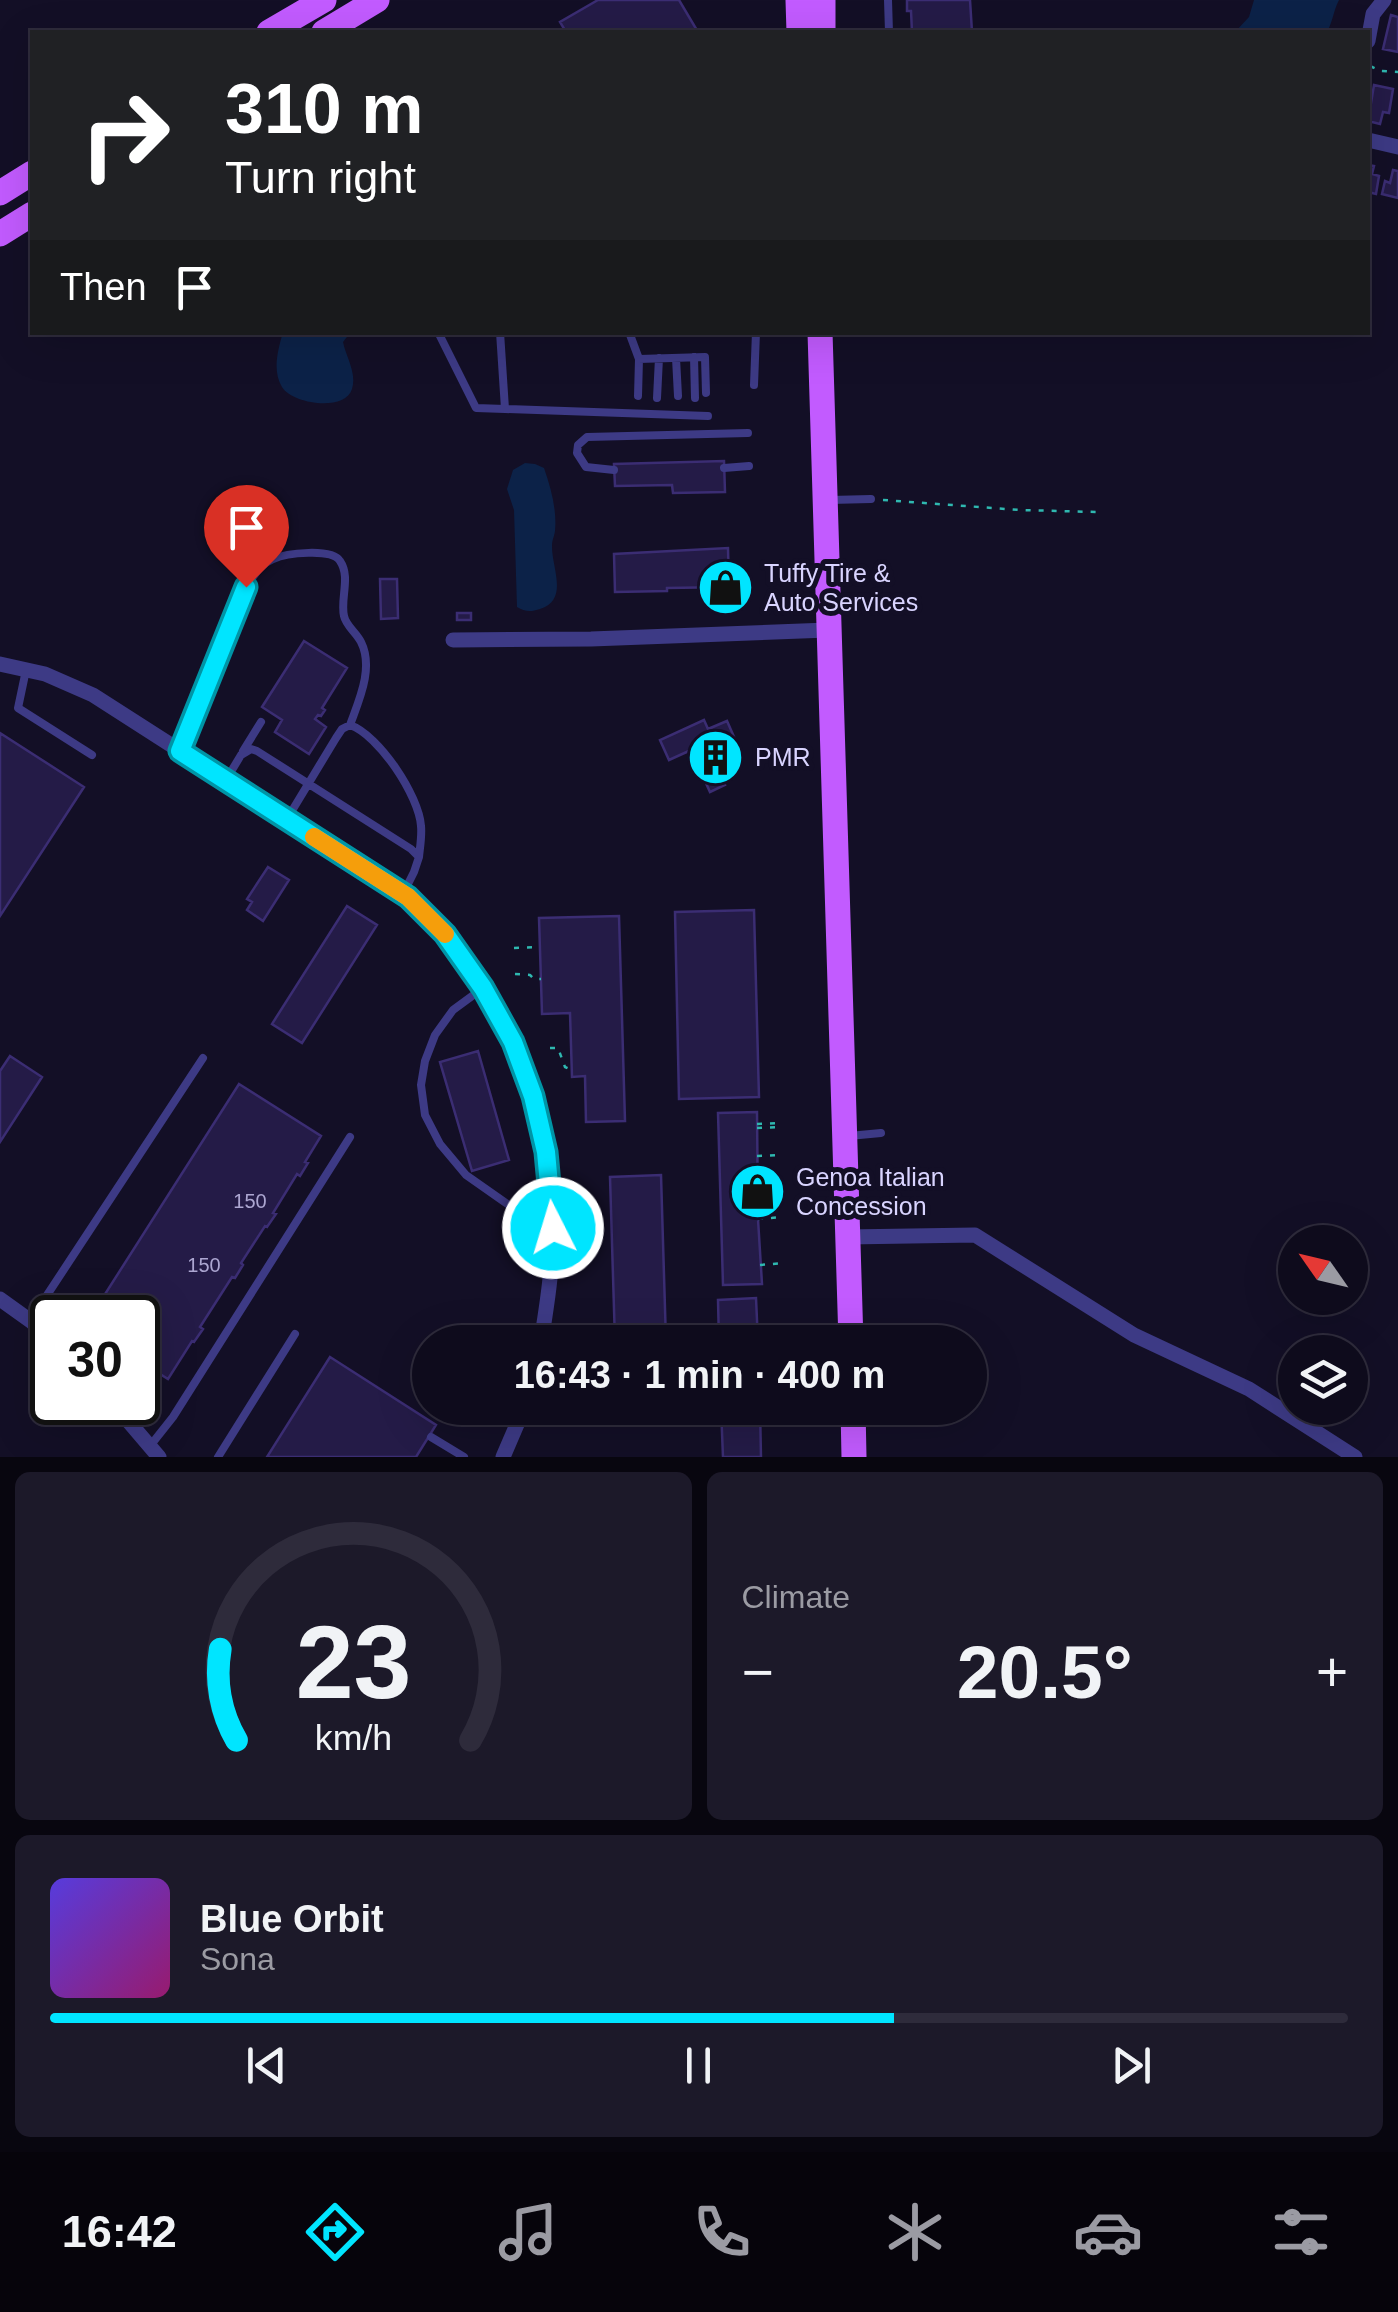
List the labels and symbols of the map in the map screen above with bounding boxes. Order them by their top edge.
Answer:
pin [204,485,289,588]
shop icon: Tuffy Tire & Auto Services [695,557,755,617]
place label: Tuffy Tire & Auto Services [764,559,918,616]
building icon: PMR [686,727,746,787]
place label: PMR [755,743,811,771]
shop icon: Genoa Italian Concession [727,1161,787,1221]
place label: Genoa Italian Concession [796,1163,945,1220]
position arrow [501,1176,605,1280]
house number: 150 [233,1190,267,1212]
north arrow [1278,1225,1368,1315]
house number: 150 [187,1254,221,1276]
speed limit sign: 30 [30,1295,160,1425]

